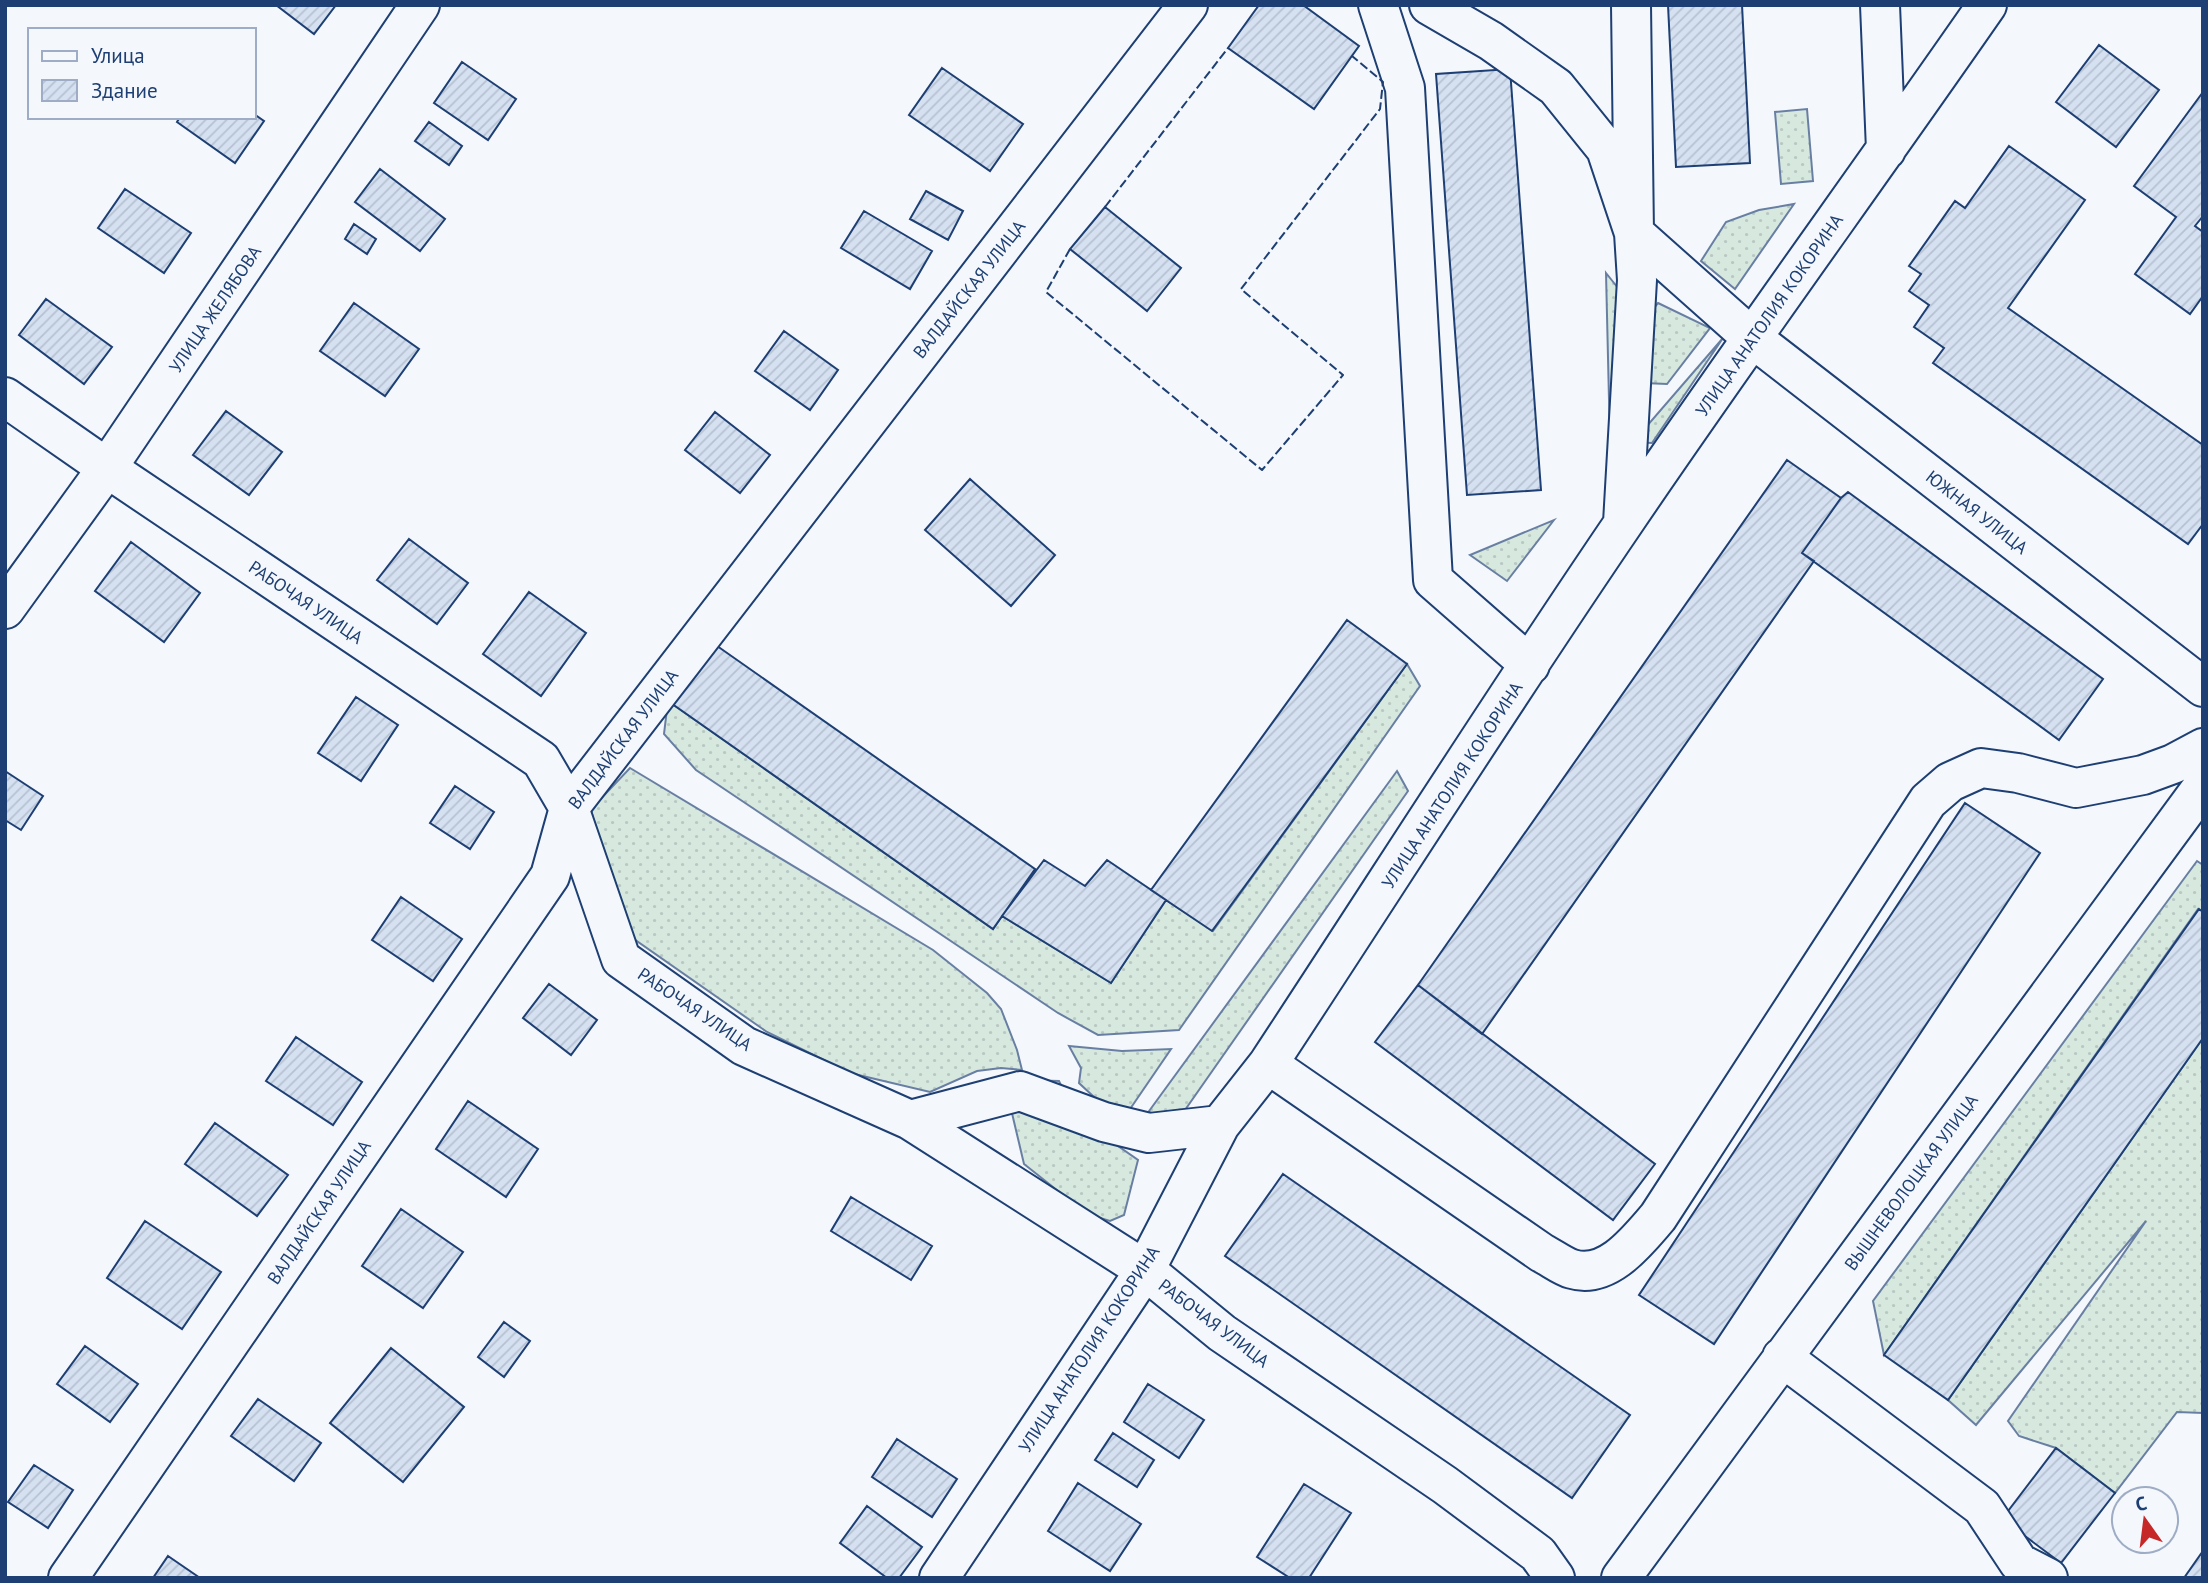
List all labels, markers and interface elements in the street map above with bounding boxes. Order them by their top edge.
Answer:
legend [28,28,256,119]
text: Улица [91,42,145,69]
text: Здание [91,77,158,104]
street label: УЛИЦА АНАТОЛИЯ КОКОРИНА [1690,209,1848,421]
street label: ВАЛДАЙСКАЯ УЛИЦА [908,215,1030,363]
street label: УЛИЦА ЖЕЛЯБОВА [164,241,266,377]
street label: ЮЖНАЯ УЛИЦА [1921,465,2033,559]
street label: РАБОЧАЯ УЛИЦА [244,555,368,649]
street label: ВАЛДАЙСКАЯ УЛИЦА [563,664,683,813]
street label: УЛИЦА АНАТОЛИЯ КОКОРИНА [1376,677,1528,893]
street label: РАБОЧАЯ УЛИЦА [633,962,757,1056]
street label: ВЫШНЕВОЛОЦКАЯ УЛИЦА [1839,1089,1983,1275]
street label: ВАЛДАЙСКАЯ УЛИЦА [262,1135,376,1289]
street label: УЛИЦА АНАТОЛИЯ КОКОРИНА [1013,1241,1165,1457]
street label: РАБОЧАЯ УЛИЦА [1154,1274,1274,1373]
north arrow [2110,1485,2180,1555]
text: С [2133,1490,2149,1516]

